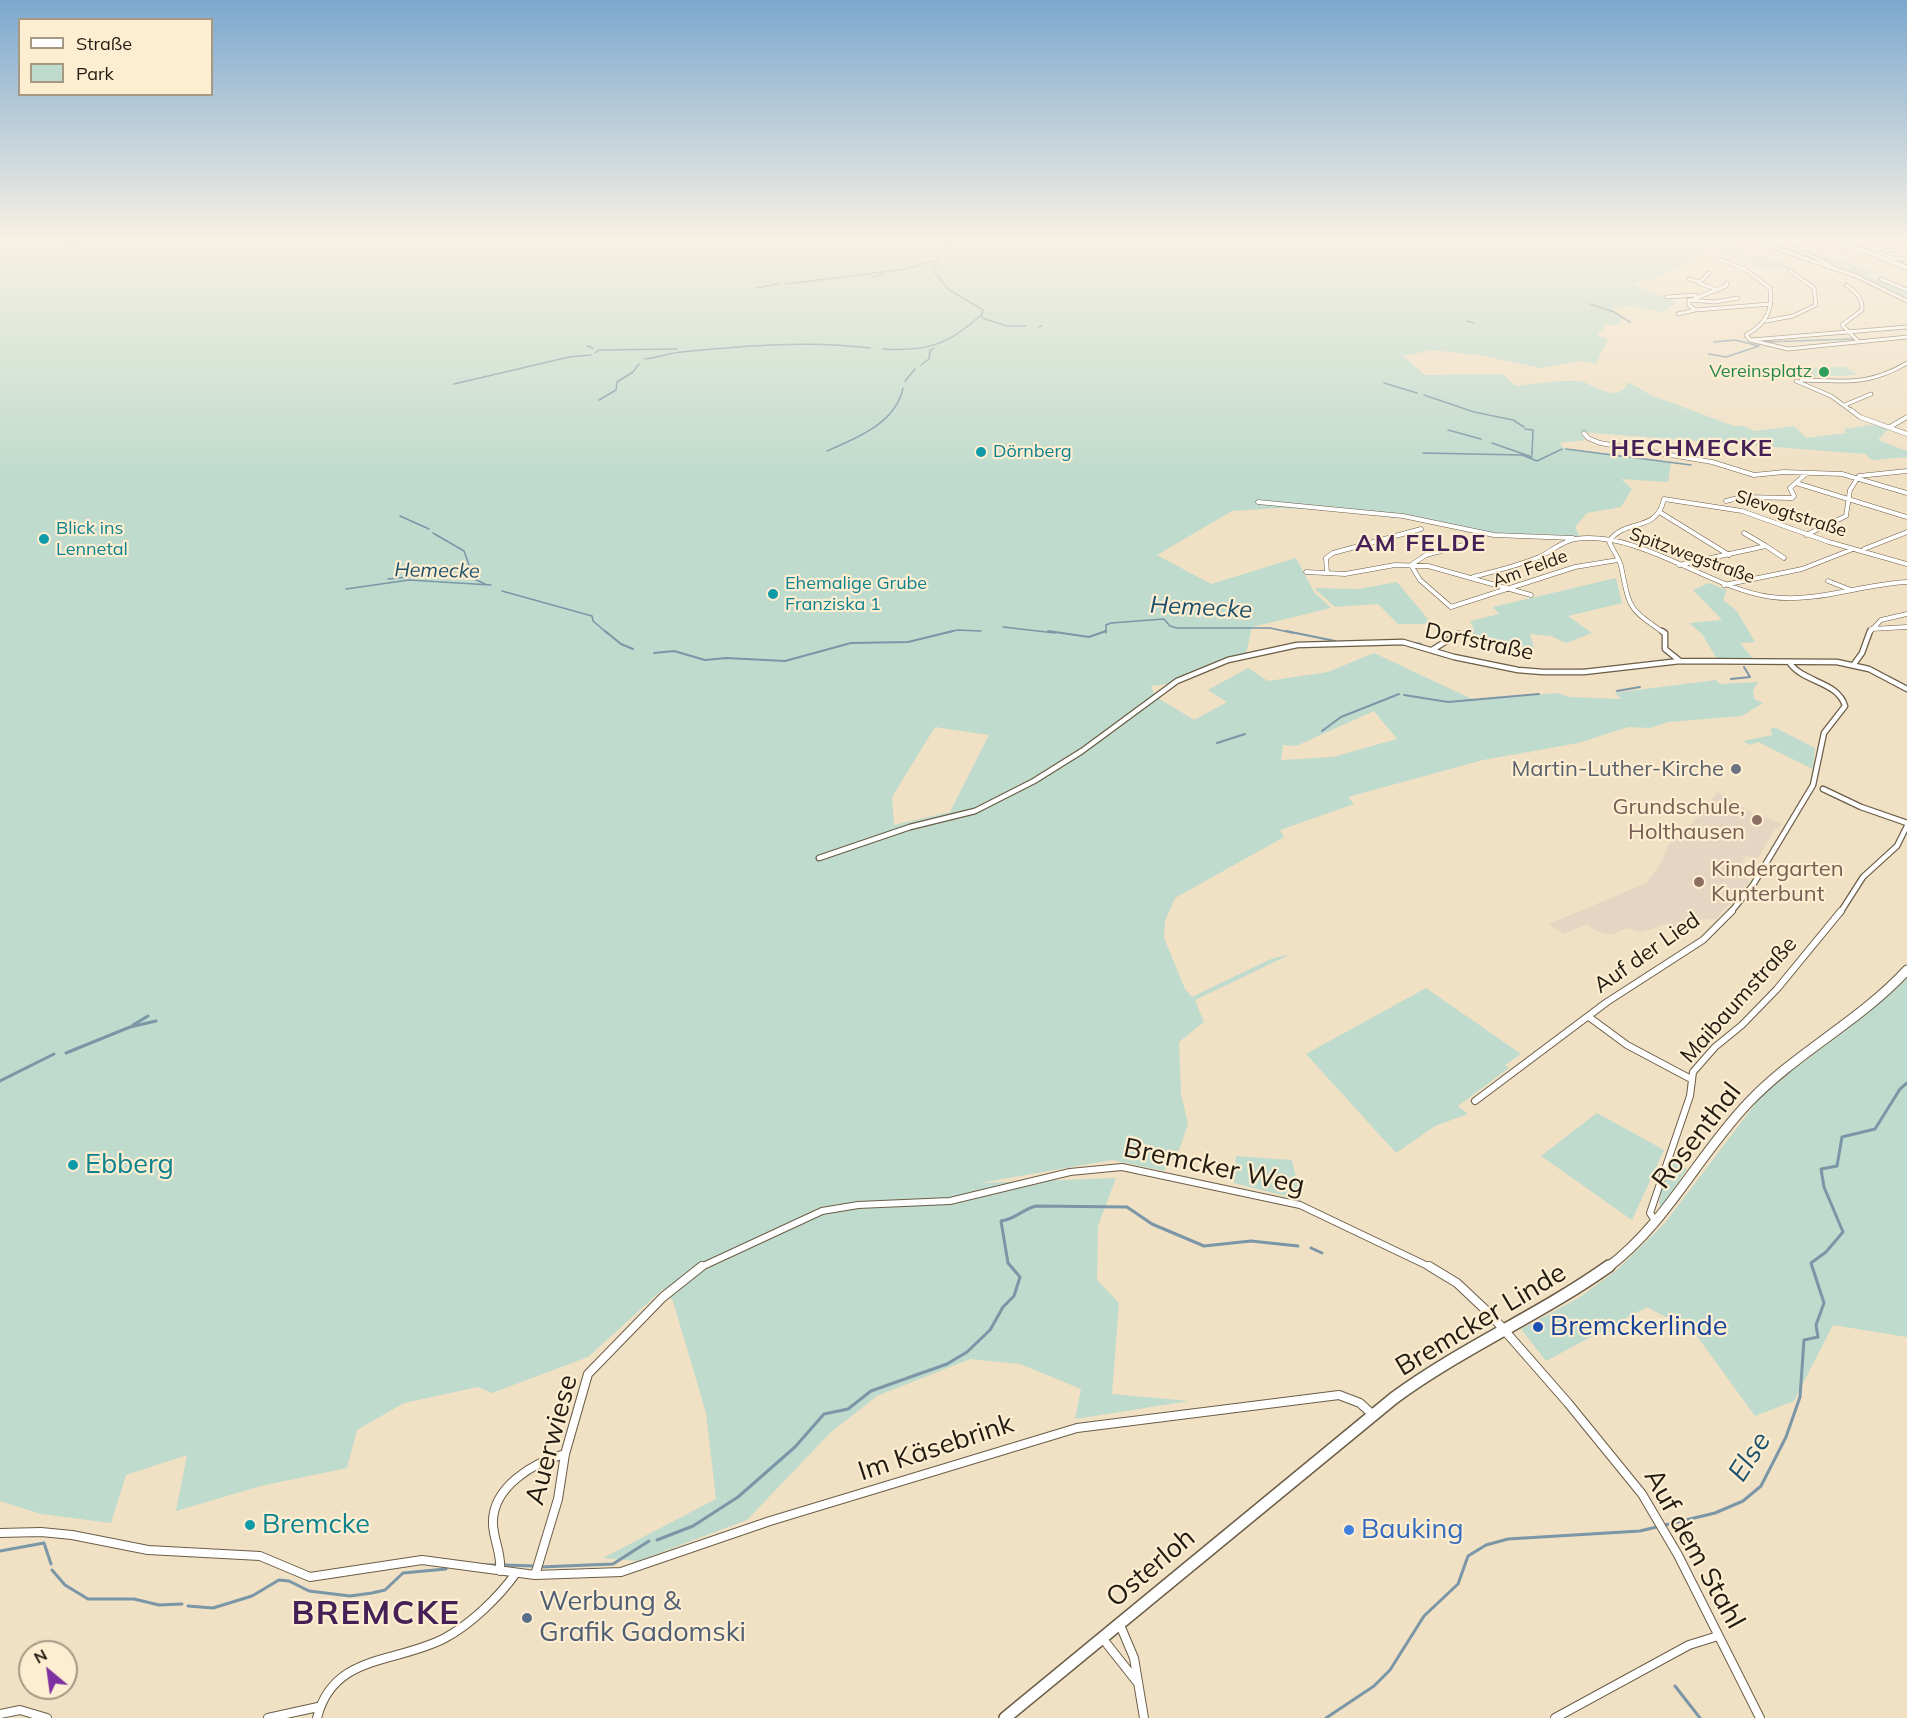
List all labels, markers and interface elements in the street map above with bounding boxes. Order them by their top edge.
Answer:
legend [18,18,213,96]
text: Straße [76,32,132,55]
text: Park [76,62,114,85]
place label: Vereinsplatz [1709,361,1812,383]
marker: Vereinsplatz [1817,365,1831,379]
district label: HECHMECKE [1610,435,1774,463]
place label: Dörnberg [993,441,1072,463]
marker: Dörnberg [974,445,988,459]
street label: Slevogtstraße [1733,486,1849,542]
place label: Blick ins Lennetal [56,518,128,560]
street label: Spitzwegstraße [1626,523,1758,589]
district label: AM FELDE [1355,530,1487,558]
marker: Blick ins Lennetal [37,532,51,546]
street label: Am Felde [1490,545,1570,593]
water label: Hemecke [394,558,480,584]
place label: Ehemalige Grube Franziska 1 [785,573,927,616]
marker: Ehemalige Grube Franziska 1 [766,587,780,601]
water label: Hemecke [1149,591,1253,625]
street label: Dorfstraße [1422,618,1536,666]
place label: Martin-Luther-Kirche [1511,756,1724,782]
marker: Martin-Luther-Kirche [1729,762,1743,776]
place label: Grundschule, Holthausen [1613,794,1745,846]
marker: Grundschule, Holthausen [1750,813,1764,827]
place label: Kindergarten Kunterbunt [1711,856,1844,908]
marker: Kindergarten Kunterbunt [1692,875,1706,889]
street label: Auf der Lied [1589,907,1705,999]
street label: Maibaumstraße [1675,931,1803,1069]
street label: Rosenthal [1646,1077,1748,1195]
street label: Bremcker Weg [1121,1132,1307,1202]
place label: Ebberg [85,1149,174,1181]
marker: Ebberg [66,1158,80,1172]
street label: Bremcker Linde [1390,1256,1572,1384]
place label: Bremckerlinde [1550,1311,1727,1343]
marker: Bremckerlinde [1531,1320,1545,1334]
street label: Auerwiese [519,1371,585,1509]
street label: Im Käsebrink [854,1408,1018,1488]
water label: Else [1722,1426,1778,1488]
street label: Auf dem Stahl [1637,1463,1751,1635]
place label: Bremcke [262,1509,370,1541]
place label: Bauking [1361,1514,1464,1546]
marker: Bremcke [243,1518,257,1532]
street label: Osterloh [1100,1522,1202,1614]
marker: Bauking [1342,1523,1356,1537]
place label: Werbung & Grafik Gadomski [539,1586,746,1649]
district label: BREMCKE [292,1594,460,1634]
marker: Werbung & Grafik Gadomski [520,1611,534,1625]
north arrow [18,1640,78,1700]
text: N [30,1644,50,1668]

